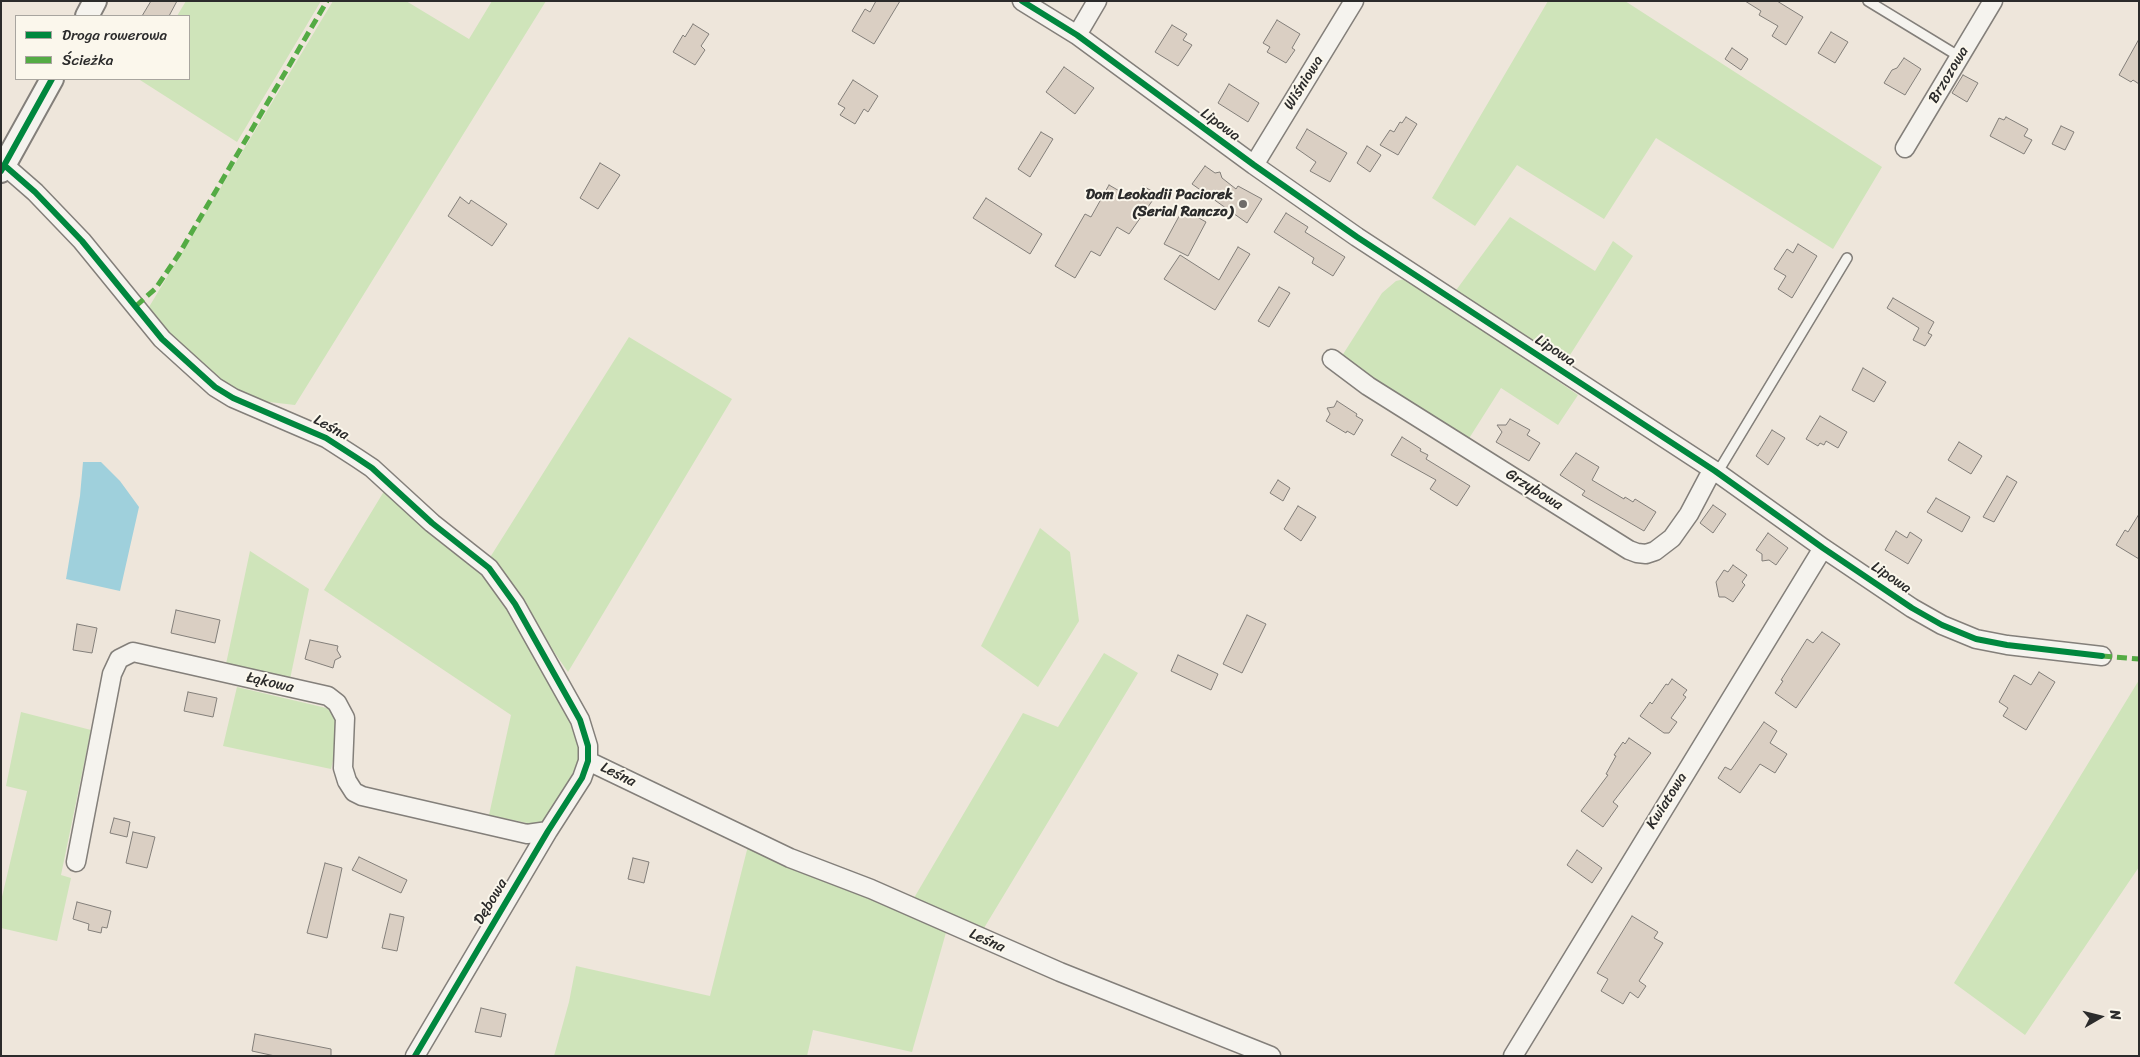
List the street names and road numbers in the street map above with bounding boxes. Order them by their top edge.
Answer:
street label: Brzozowa [1925,43,1973,107]
street label: Wiśniowa [1280,53,1328,113]
street label: Lipowa [1197,105,1243,145]
street label: Lipowa [1531,331,1579,371]
street label: Leśna [310,411,352,445]
street label: Grzybowa [1502,465,1566,515]
street label: Lipowa [1868,558,1914,598]
street label: Łąkowa [245,669,295,697]
street label: Leśna [597,759,639,791]
street label: Kwiatowa [1643,770,1691,832]
street label: Dębowa [470,876,512,928]
street label: Leśna [966,925,1008,957]

